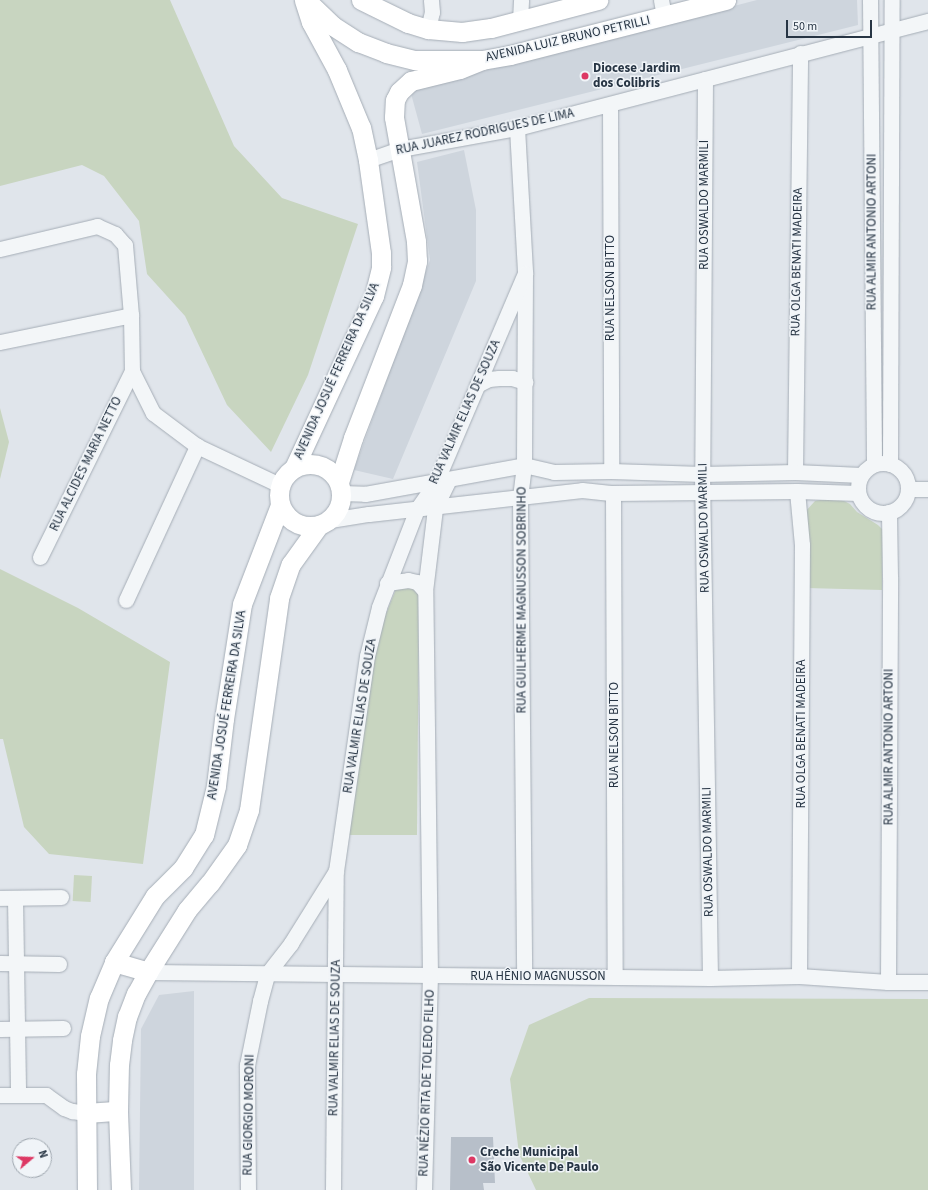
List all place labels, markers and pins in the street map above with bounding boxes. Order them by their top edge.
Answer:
place label: Diocese Jardim dos Colibris [593,61,680,92]
marker: Diocese Jardim dos Colibris [580,71,590,81]
place label: Creche Municipal São Vicente De Paulo [480,1145,599,1176]
marker: Creche Municipal São Vicente De Paulo [467,1155,477,1165]

